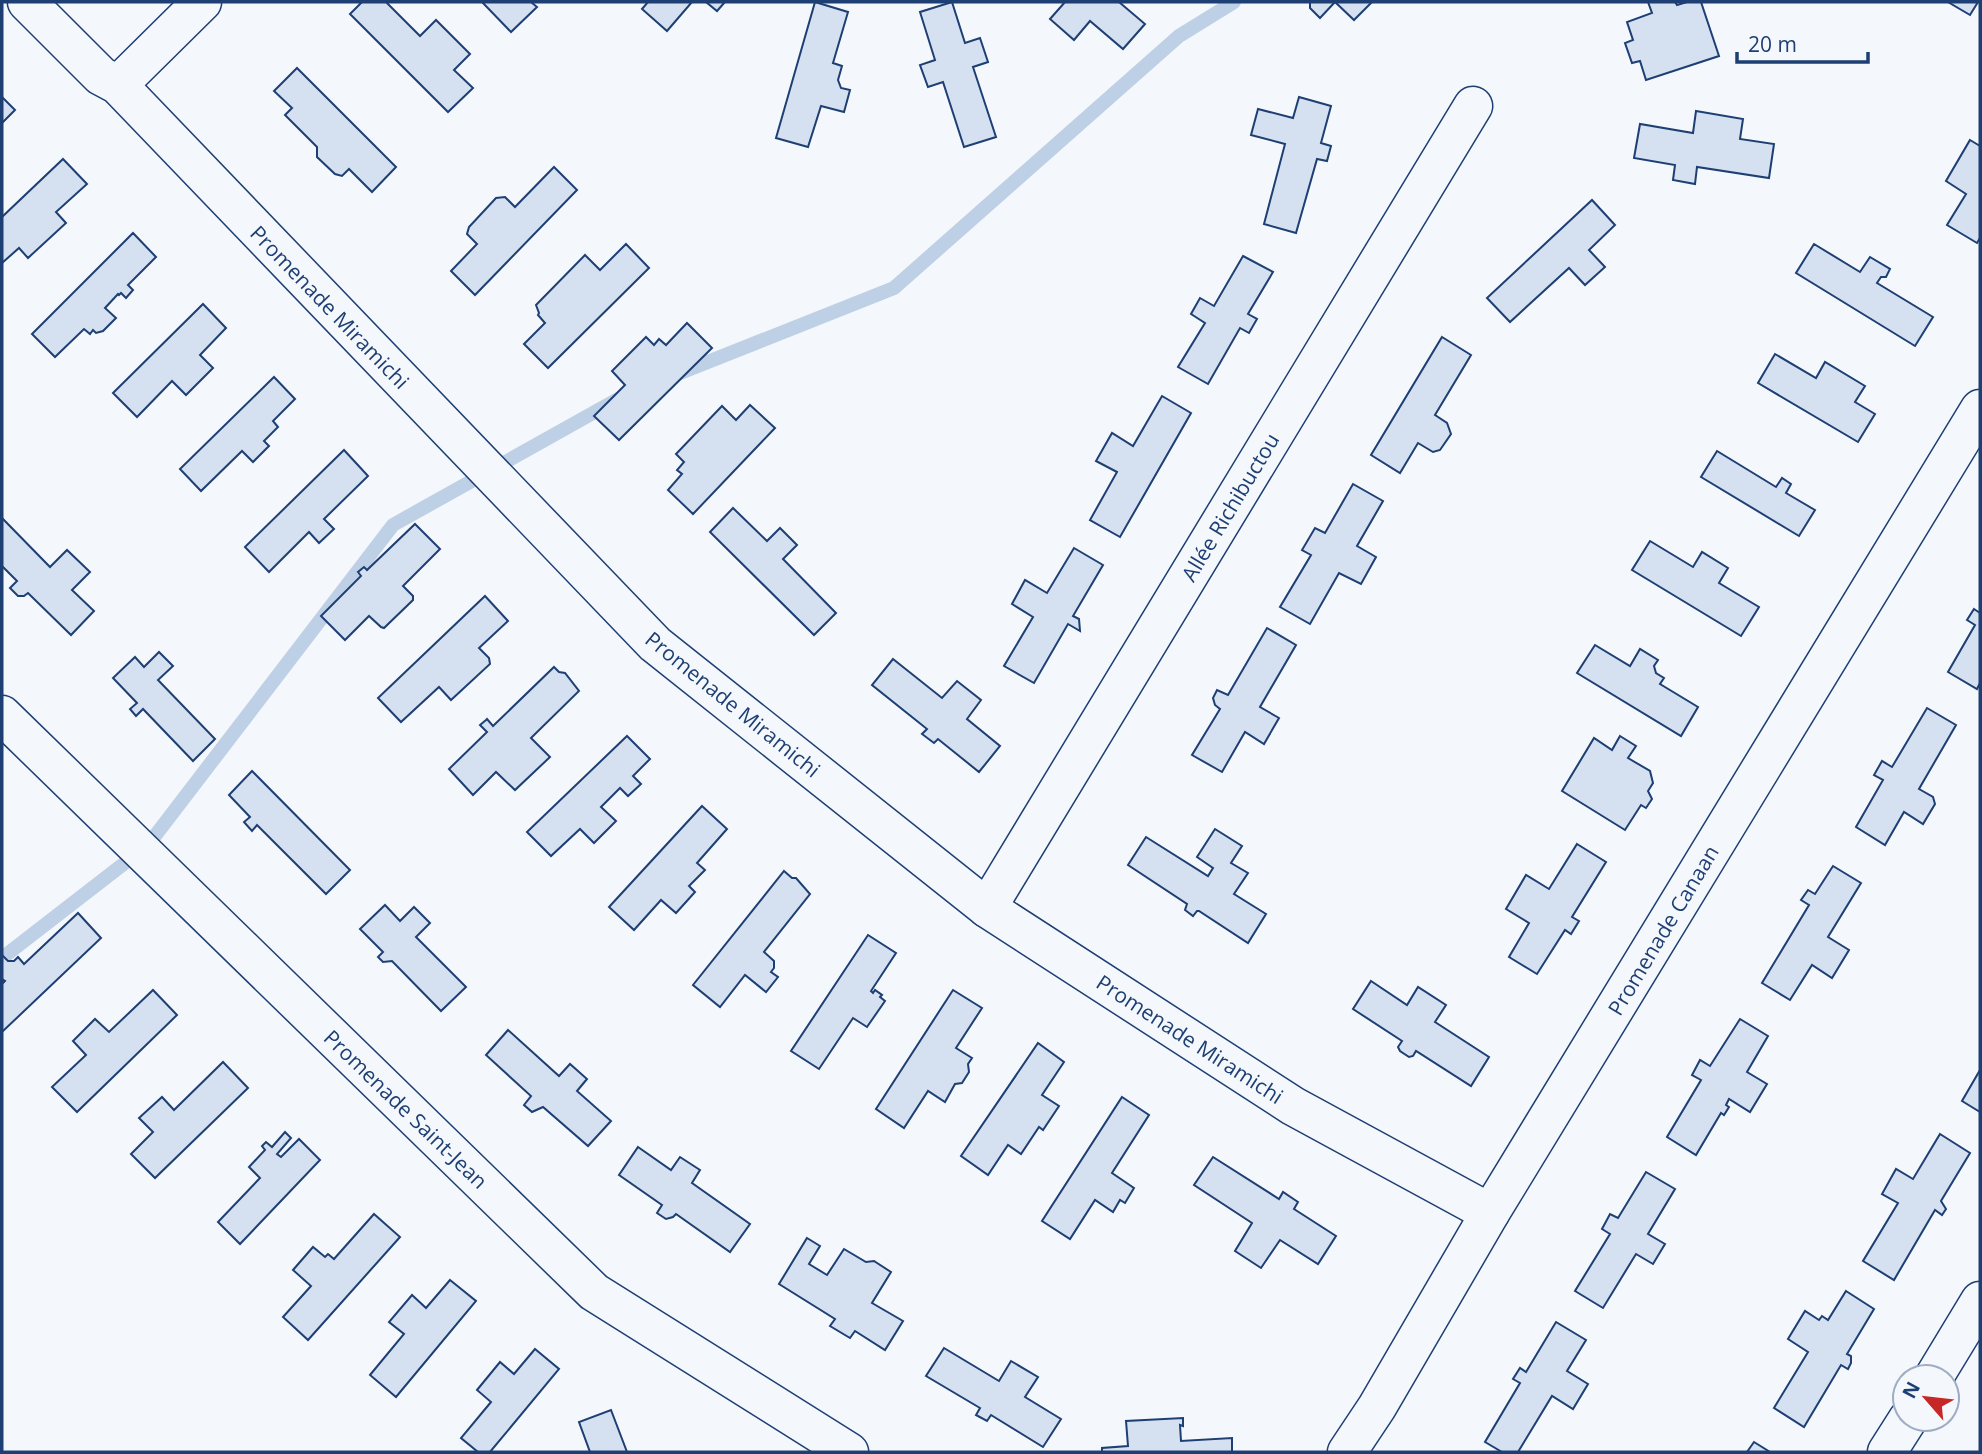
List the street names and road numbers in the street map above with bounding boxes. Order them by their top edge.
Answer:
street label: Promenade Miramichi [245,219,415,395]
street label: Allée Richibuctou [1175,428,1285,586]
street label: Promenade Miramichi [640,625,826,783]
street label: Promenade Canaan [1601,840,1725,1020]
street label: Promenade Miramichi [1091,968,1289,1110]
street label: Promenade Saint-Jean [318,1023,494,1195]

